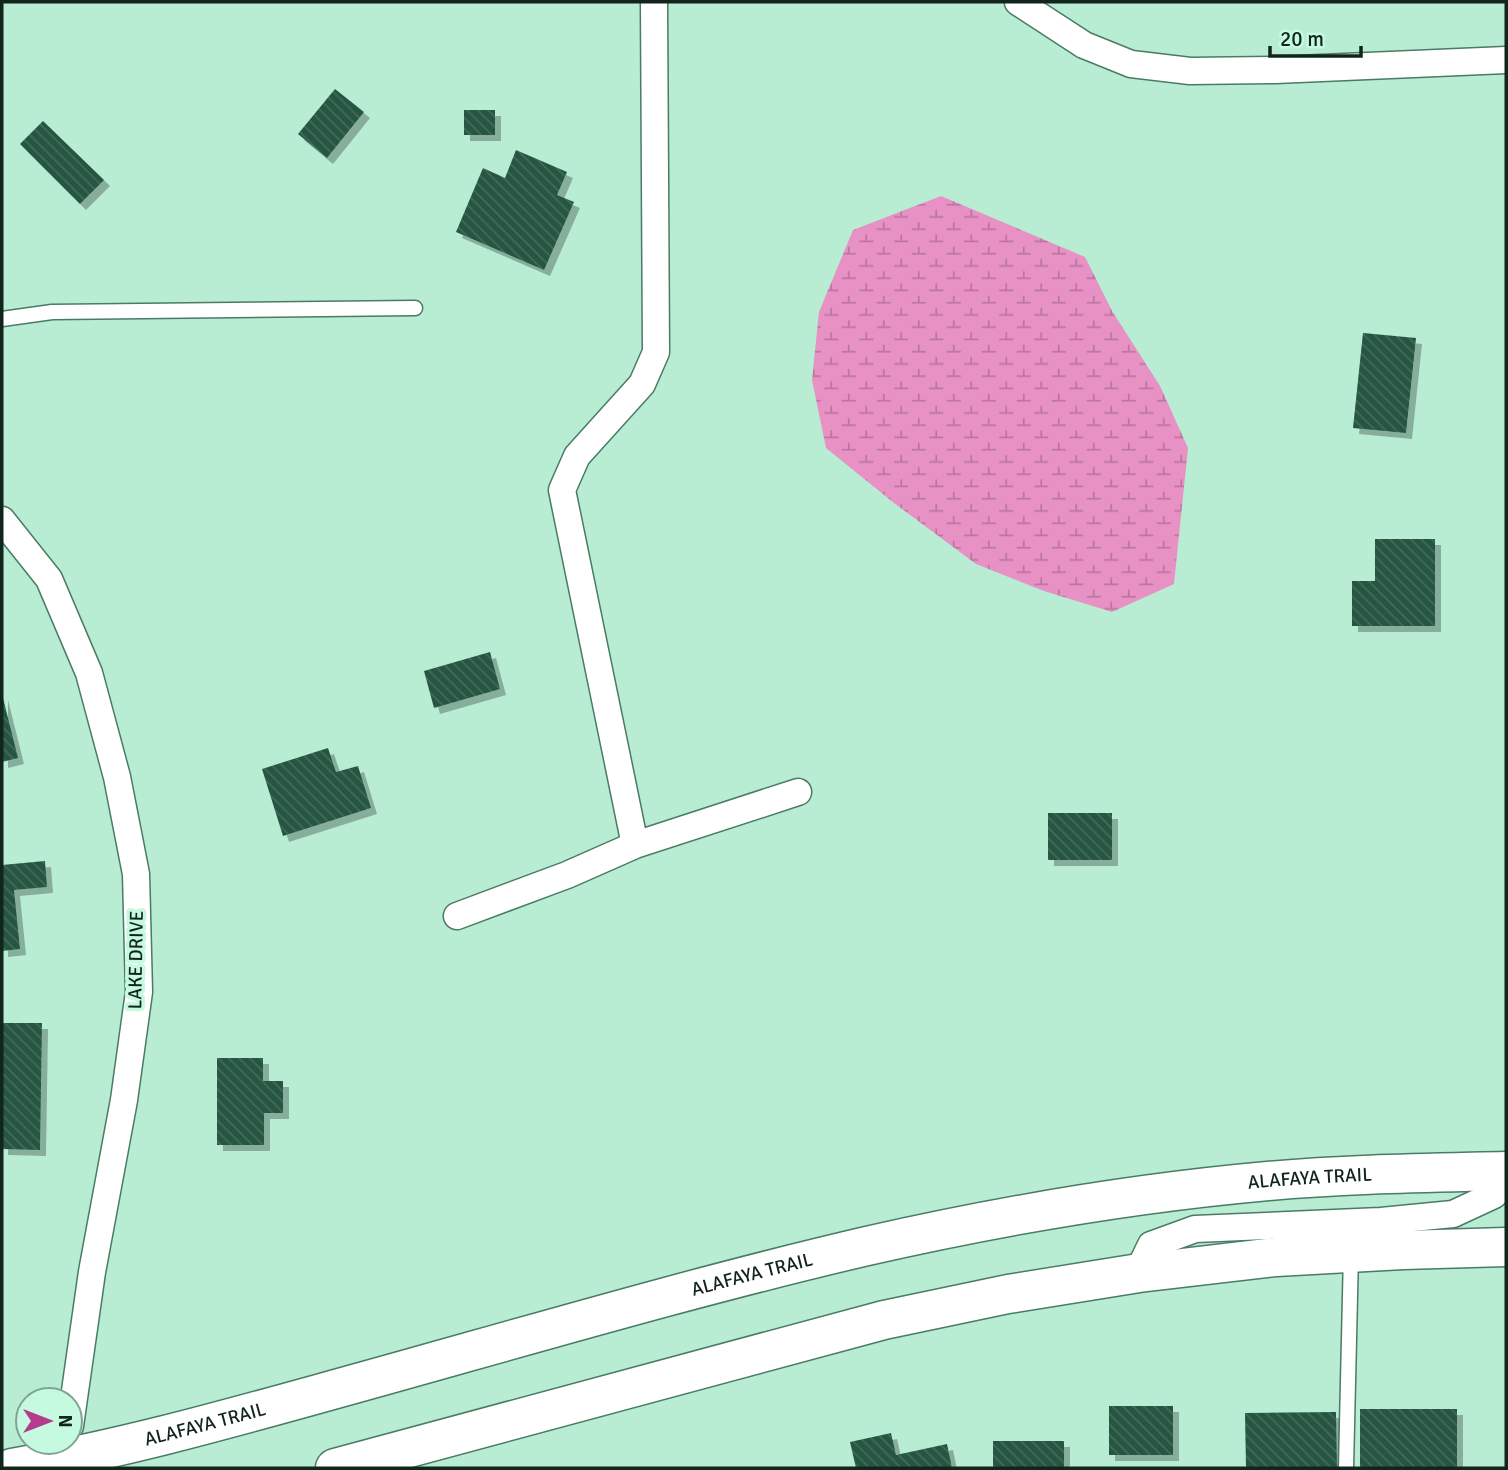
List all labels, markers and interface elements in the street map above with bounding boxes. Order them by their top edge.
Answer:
scale bar [1270,14,1361,58]
text: 20 m [1280,26,1324,52]
street label: LAKE DRIVE [123,911,149,1009]
street label: ALAFAYA TRAIL [1247,1163,1373,1195]
street label: ALAFAYA TRAIL [689,1247,815,1302]
north arrow [14,1386,84,1456]
street label: ALAFAYA TRAIL [142,1397,269,1452]
text: N [53,1414,77,1428]

